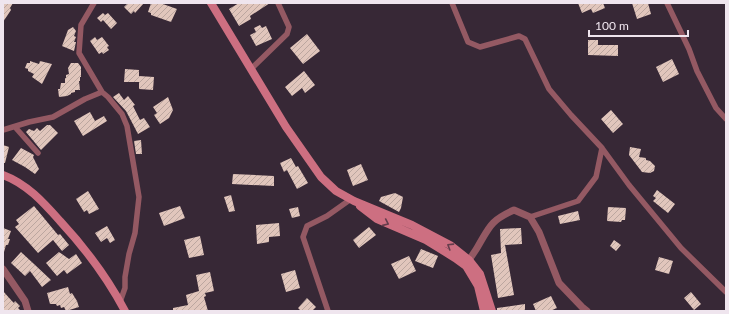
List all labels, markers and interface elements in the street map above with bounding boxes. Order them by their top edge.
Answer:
scale bar [589,12,688,38]
text: 100 m [595,18,629,33]
one-way arrow [382,218,390,226]
one-way arrow [447,244,454,251]

